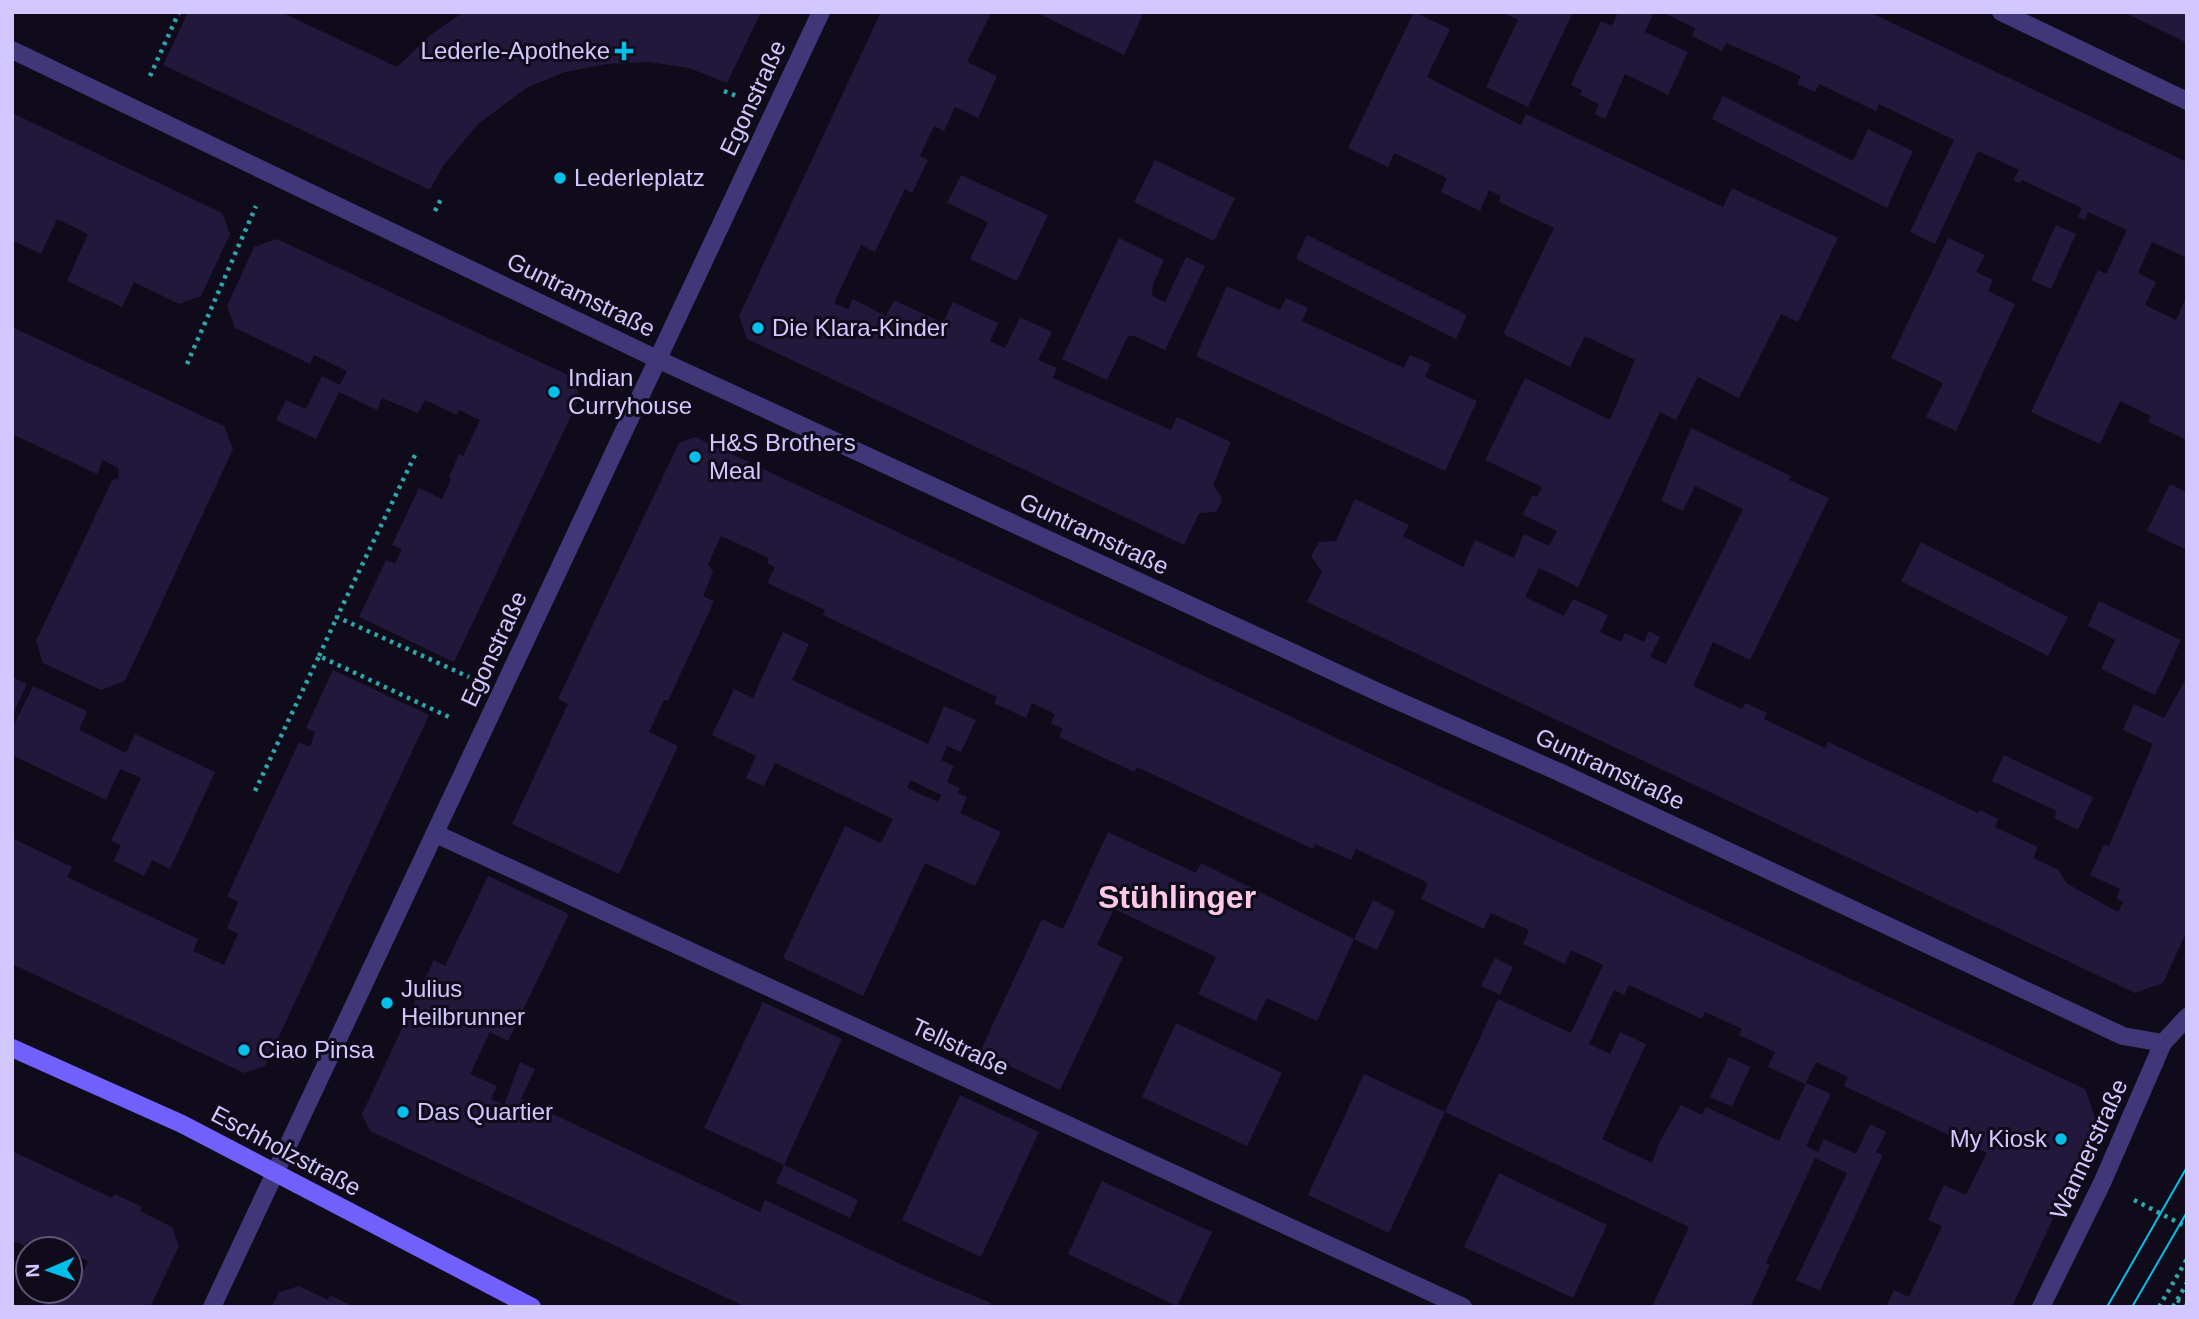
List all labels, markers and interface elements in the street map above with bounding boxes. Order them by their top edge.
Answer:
street label: Egonstraße [714,36,791,160]
place label: Lederle-Apotheke [421,37,610,64]
marker: Lederle-Apotheke [616,43,632,59]
place label: Lederleplatz [574,164,705,191]
marker: Lederleplatz [552,170,568,186]
street label: Guntramstraße [503,247,660,342]
place label: Die Klara-Kinder [772,314,948,341]
marker: Die Klara-Kinder [750,320,766,336]
place label: Indian Curryhouse [568,364,692,419]
marker: Indian Curryhouse [546,384,562,400]
place label: H&S Brothers Meal [709,429,856,484]
marker: H&S Brothers Meal [687,449,703,465]
street label: Guntramstraße [1015,487,1173,580]
street label: Egonstraße [455,587,532,711]
street label: Guntramstraße [1531,722,1689,815]
district label: Stühlinger [1098,879,1256,915]
place label: Julius Heilbrunner [401,975,525,1030]
marker: Julius Heilbrunner [379,995,395,1011]
street label: Tellstraße [907,1012,1013,1081]
place label: Ciao Pinsa [258,1036,375,1063]
marker: Ciao Pinsa [236,1042,252,1058]
street label: Wannerstraße [2044,1075,2133,1223]
place label: Das Quartier [417,1098,553,1125]
street label: Eschholzstraße [207,1100,366,1201]
marker: Das Quartier [395,1104,411,1120]
place label: My Kiosk [1950,1125,2048,1152]
marker: My Kiosk [2053,1131,2069,1147]
north arrow [14,1235,84,1305]
text: N [22,1263,43,1278]

